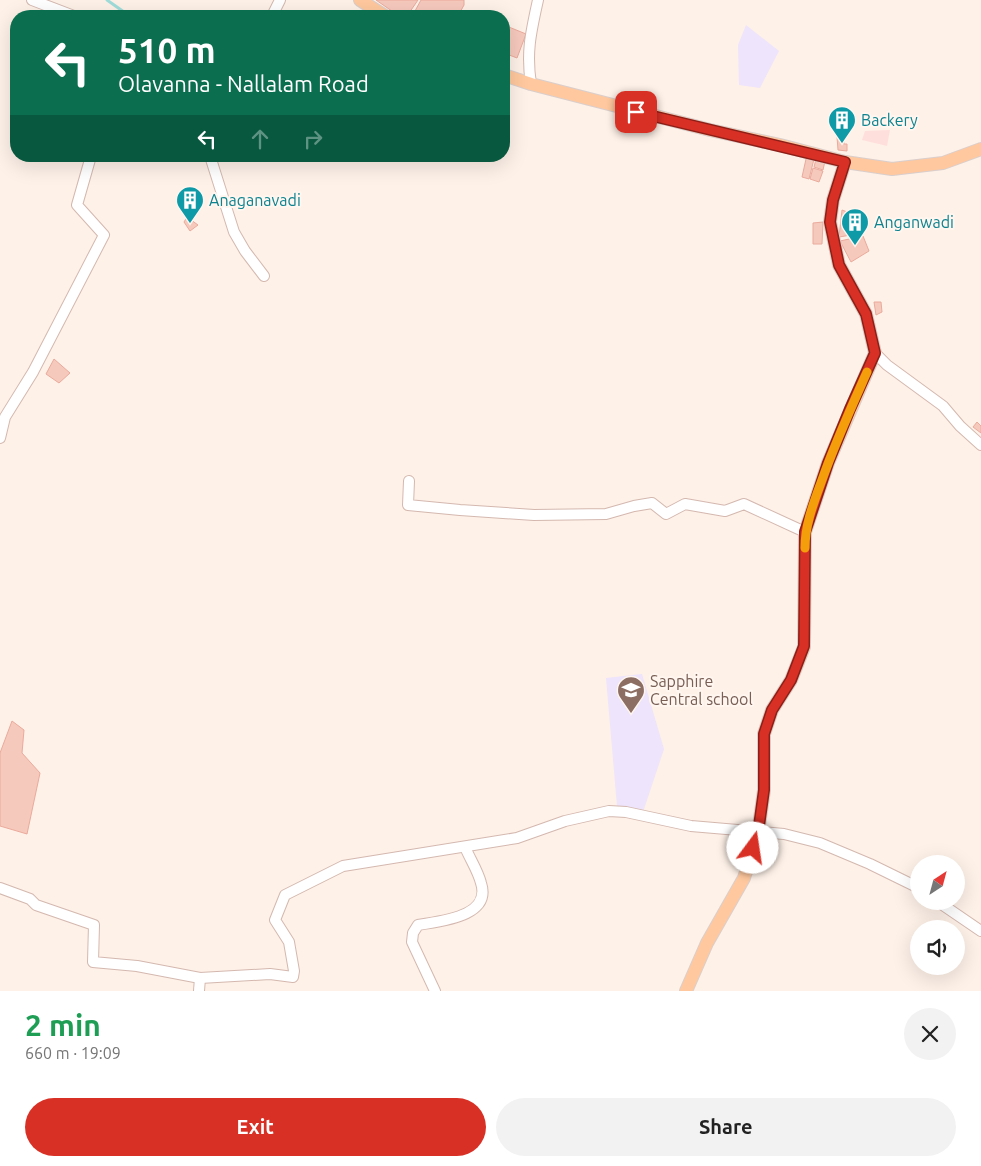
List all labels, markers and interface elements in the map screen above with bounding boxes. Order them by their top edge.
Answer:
icon: left [35,30,100,95]
text: 510 m [118,30,216,70]
text: Olavanna - Nallalam Road [118,71,369,96]
pin [615,91,657,133]
icon: arrive [622,98,650,126]
building icon: Backery [827,105,857,144]
place label: Backery [861,111,918,129]
icon: left [193,125,221,153]
icon: ahead [246,125,274,153]
icon: right [299,125,327,153]
building icon: Anaganavadi [175,185,205,224]
place label: Anaganavadi [209,191,301,209]
building icon: Anganwadi [840,207,870,246]
place label: Anganwadi [874,213,954,231]
place label: Sapphire Central school [650,672,753,708]
school or university icon: Sapphire Central school [616,675,646,714]
position arrow [726,821,778,873]
north arrow [910,855,965,910]
map controls [910,855,965,975]
button: sound [910,920,965,975]
text: 2 min [25,1008,101,1042]
button: close [904,1008,956,1060]
text: 660 m · 19:09 [25,1044,121,1062]
button: Exit [25,1098,486,1156]
button: Share [496,1098,956,1156]

